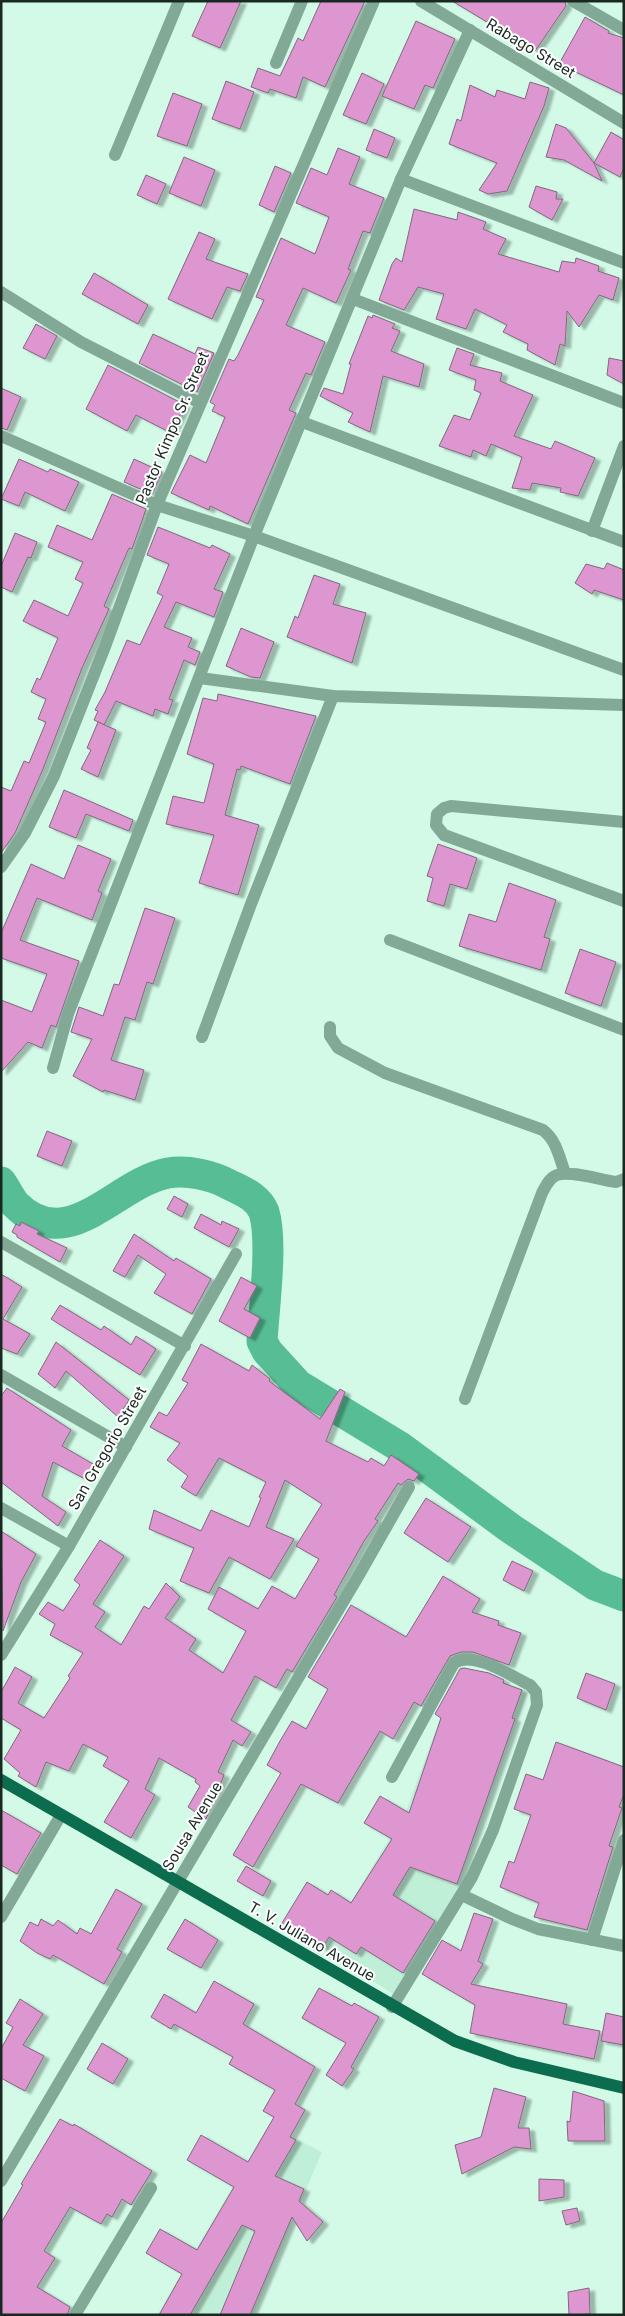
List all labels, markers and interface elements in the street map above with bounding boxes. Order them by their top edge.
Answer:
street label: Rabago Street [483,14,579,82]
street label: Pastor Kimpo Sr. Street [131,349,213,507]
street label: San Gregorio Street [64,1383,150,1513]
street label: Sousa Avenue [158,1778,226,1874]
street label: T. V. Juliano Avenue [245,1897,379,1985]

